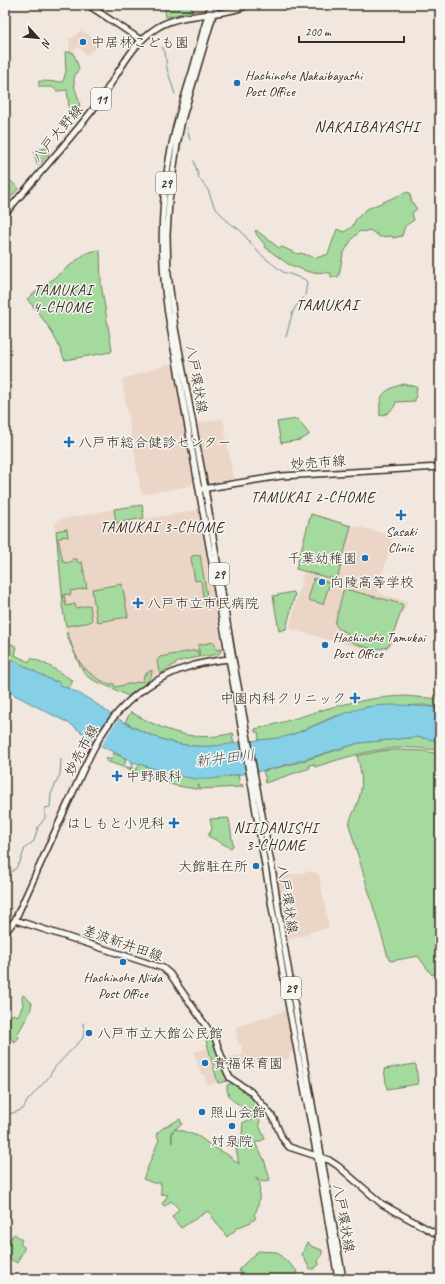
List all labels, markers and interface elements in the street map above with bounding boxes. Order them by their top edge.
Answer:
north arrow [18,18,58,58]
scale bar [299,18,404,44]
text: 200 m [305,24,332,40]
place label: 中居林こども園 [91,34,189,51]
text: N [38,36,55,51]
marker: 中居林こども園 [78,37,88,47]
place label: Hachinohe Nakaibayashi Post Office [245,67,364,100]
marker: Hachinohe Nakaibayashi Post Office [232,78,242,88]
road number: 11 [91,88,111,110]
street label: 八戸大野線 [28,101,86,166]
district label: NAKAIBAYASHI [314,117,422,137]
road number: 29 [156,172,176,194]
district label: TAMUKAI 4-CHOME [33,281,96,317]
district label: TAMUKAI [295,295,361,315]
street label: 八戸環状線 [182,343,211,415]
place label: 八戸市総合健診センター [78,434,231,451]
marker: 八戸市総合健診センター [63,436,75,448]
street label: 妙売市線 [290,452,347,473]
district label: TAMUKAI 2-CHOME [251,488,376,507]
marker: Sasaki Clinic [395,509,407,521]
district label: TAMUKAI 3-CHOME [100,518,225,537]
place label: Sasaki Clinic [386,523,419,556]
place label: 千葉幼稚園 [287,550,357,567]
marker: 千葉幼稚園 [360,553,370,563]
road number: 29 [209,563,229,585]
place label: 向陵高等学校 [330,574,414,591]
marker: 向陵高等学校 [317,577,327,587]
place label: 八戸市立市民病院 [147,595,259,612]
marker: 八戸市立市民病院 [132,597,144,609]
place label: Hachinohe Tamukai Post Office [333,629,428,662]
marker: Hachinohe Tamukai Post Office [320,640,330,650]
place label: 中園内科クリニック [220,690,346,707]
marker: 中園内科クリニック [349,692,361,704]
street label: 妙売市線 [61,722,102,779]
water label: 新井田川 [194,745,256,772]
place label: 中野眼科 [126,768,182,785]
marker: 中野眼科 [111,770,123,782]
place label: はしもと小児科 [67,815,165,832]
marker: はしもと小児科 [168,817,180,829]
district label: NIIDANISHI 3-CHOME [234,819,321,855]
place label: 大館駐在所 [178,858,248,875]
marker: 大館駐在所 [251,861,261,871]
street label: 八戸環状線 [274,863,301,935]
street label: 差波新井田線 [80,922,165,965]
marker: Hachinohe Niida Post Office [118,957,128,967]
place label: Hachinohe Niida Post Office [84,969,163,1002]
road number: 29 [281,977,301,999]
place label: 八戸市立大館公民館 [97,1025,223,1042]
marker: 八戸市立大館公民館 [84,1028,94,1038]
place label: 貴福保育園 [213,1055,283,1072]
marker: 貴福保育園 [200,1058,210,1068]
place label: 照山会館 [210,1104,266,1121]
marker: 照山会館 [197,1107,207,1117]
marker: 対泉院 [227,1121,237,1131]
place label: 対泉院 [211,1133,253,1150]
street label: 八戸環状線 [329,1182,358,1254]

